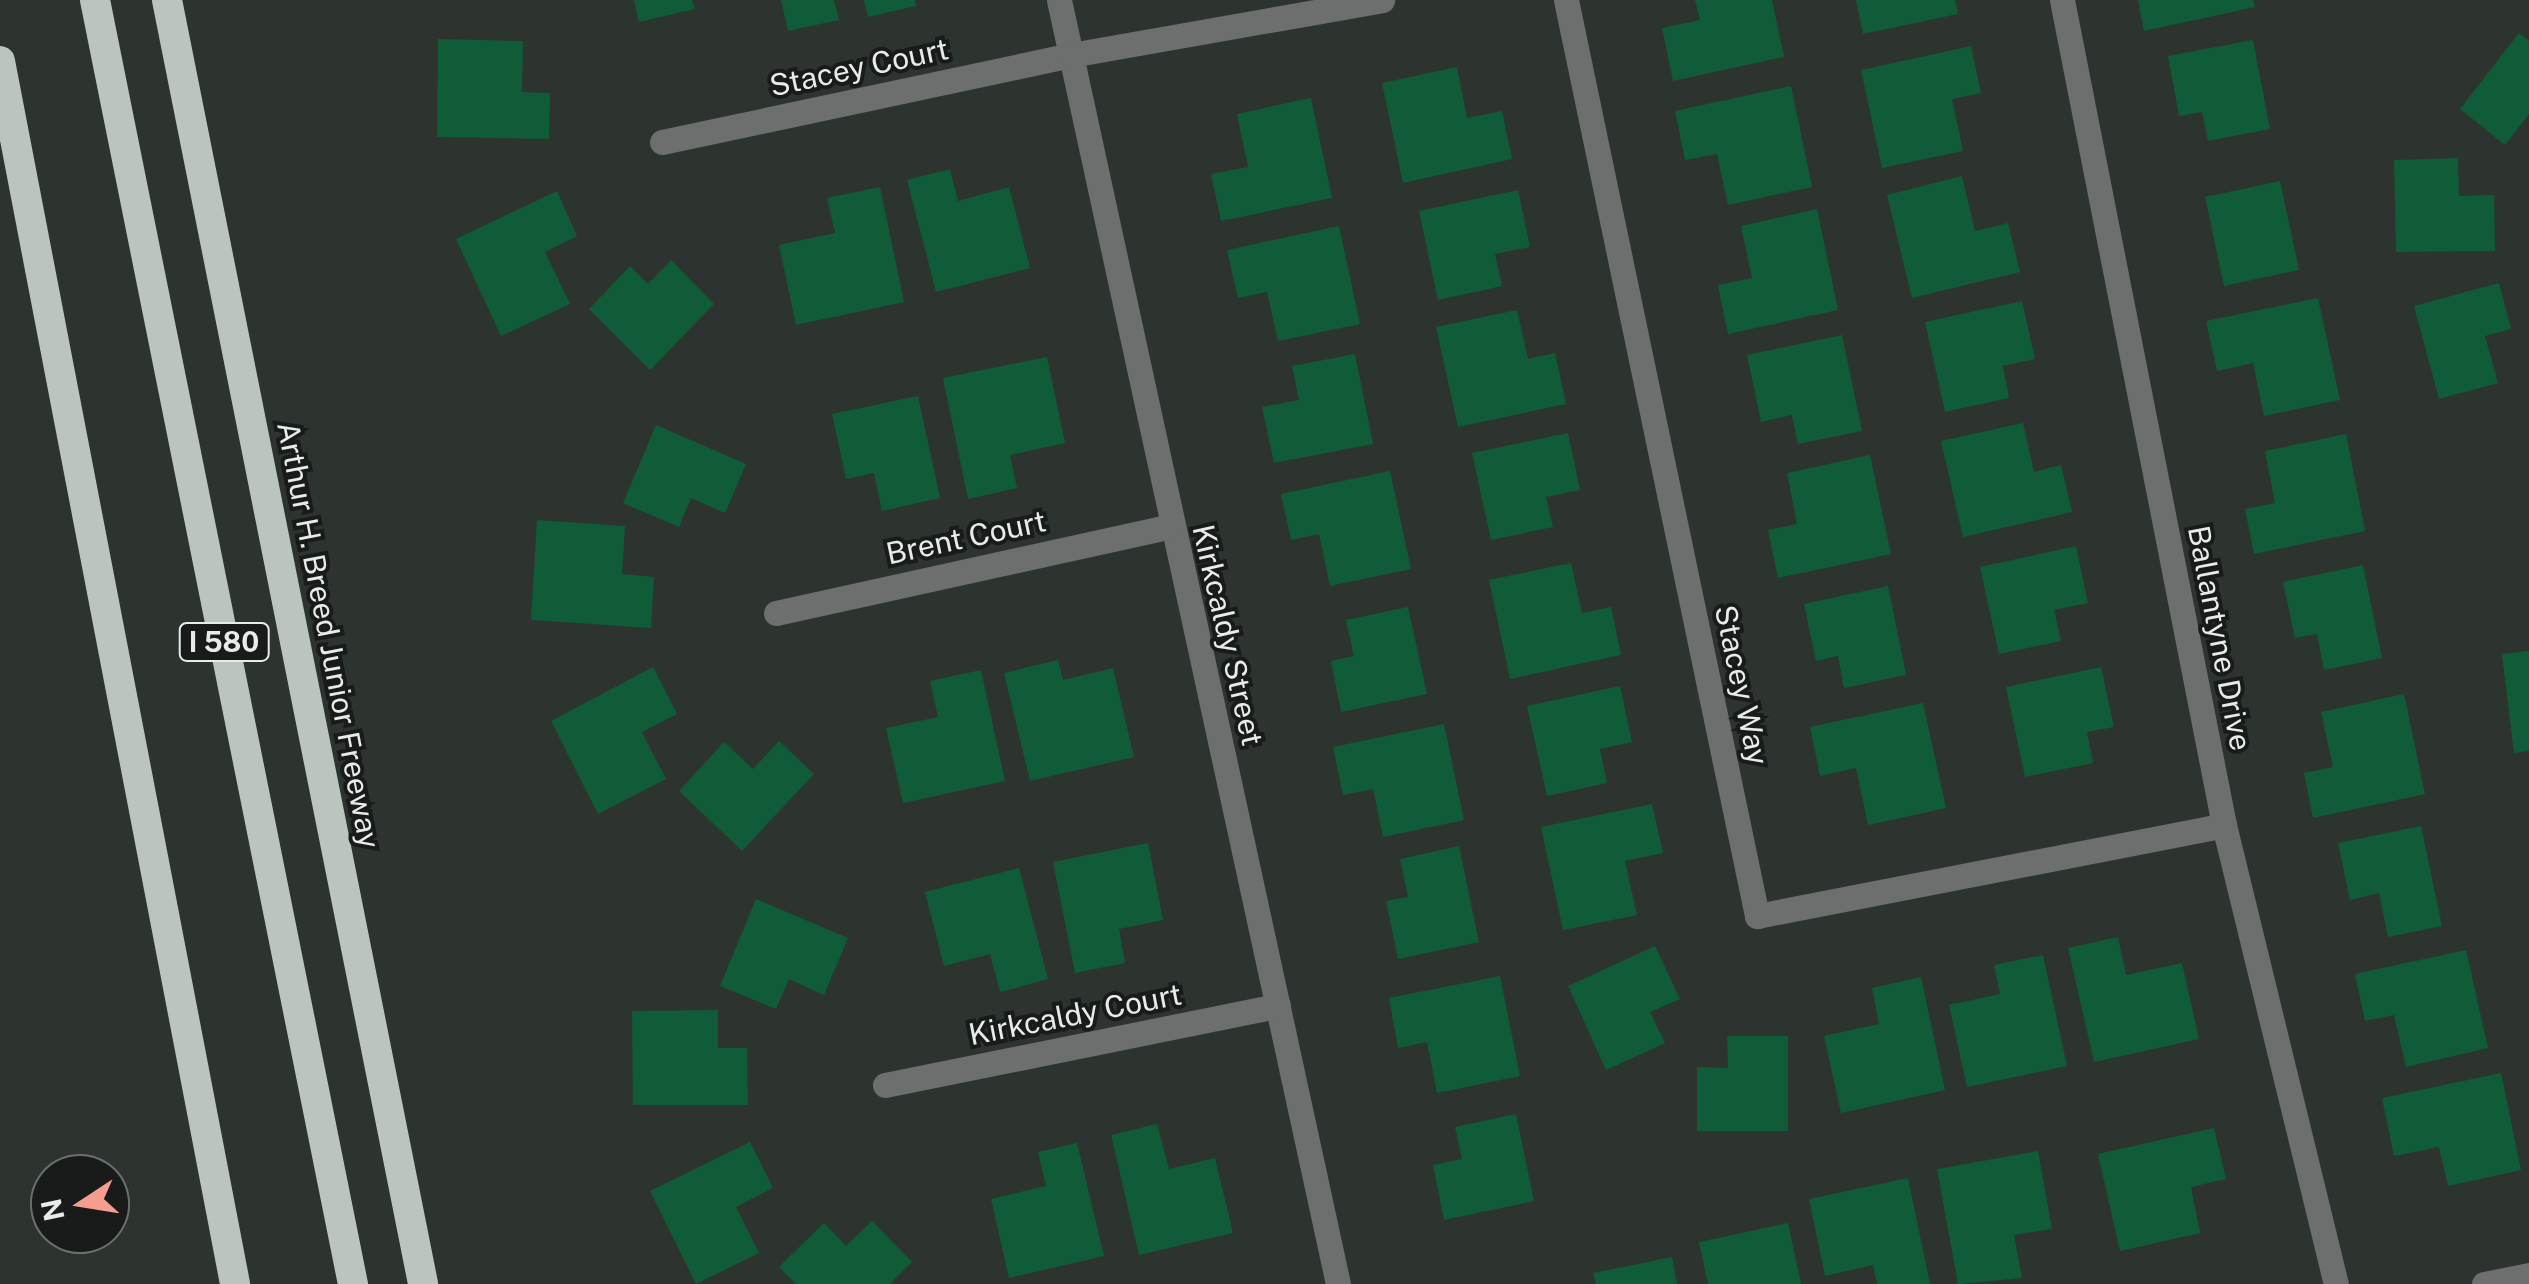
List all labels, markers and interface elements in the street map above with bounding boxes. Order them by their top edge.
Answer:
street label: Stacey Court [766,30,952,104]
street label: Arthur H. Breed Junior Freeway [270,418,388,852]
street label: Brent Court [883,503,1049,571]
street label: Kirkcaldy Street [1185,521,1271,749]
street label: Ballantyne Drive [2181,522,2259,754]
street label: Stacey Way [1707,601,1777,769]
road number: I 580 [176,619,272,665]
street label: Kirkcaldy Court [965,976,1185,1052]
north arrow [30,1154,130,1254]
text: N [34,1196,71,1224]

